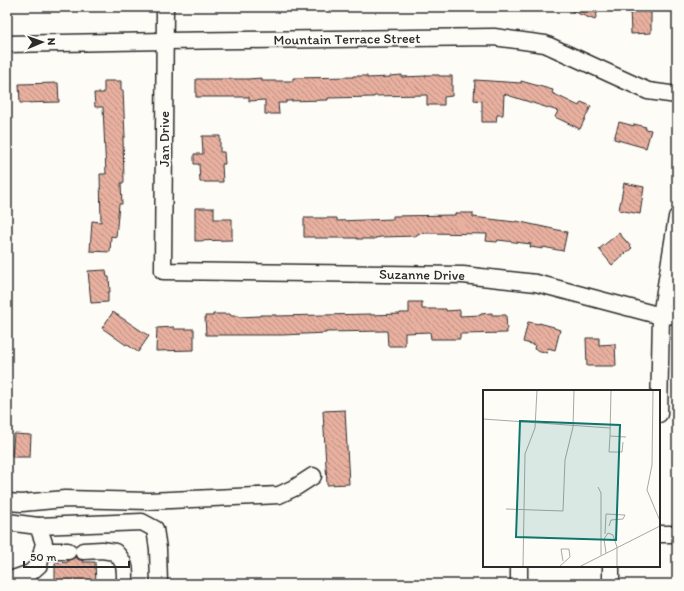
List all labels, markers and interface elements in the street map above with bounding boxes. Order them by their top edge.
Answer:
north arrow [22,22,62,62]
street label: Mountain Terrace Street [273,29,421,48]
text: N [45,38,58,46]
street label: Jan Drive [156,111,173,167]
street label: Suzanne Drive [379,265,465,284]
inset map [483,390,660,567]
scale bar [24,543,129,569]
text: 50 m [30,550,56,564]

